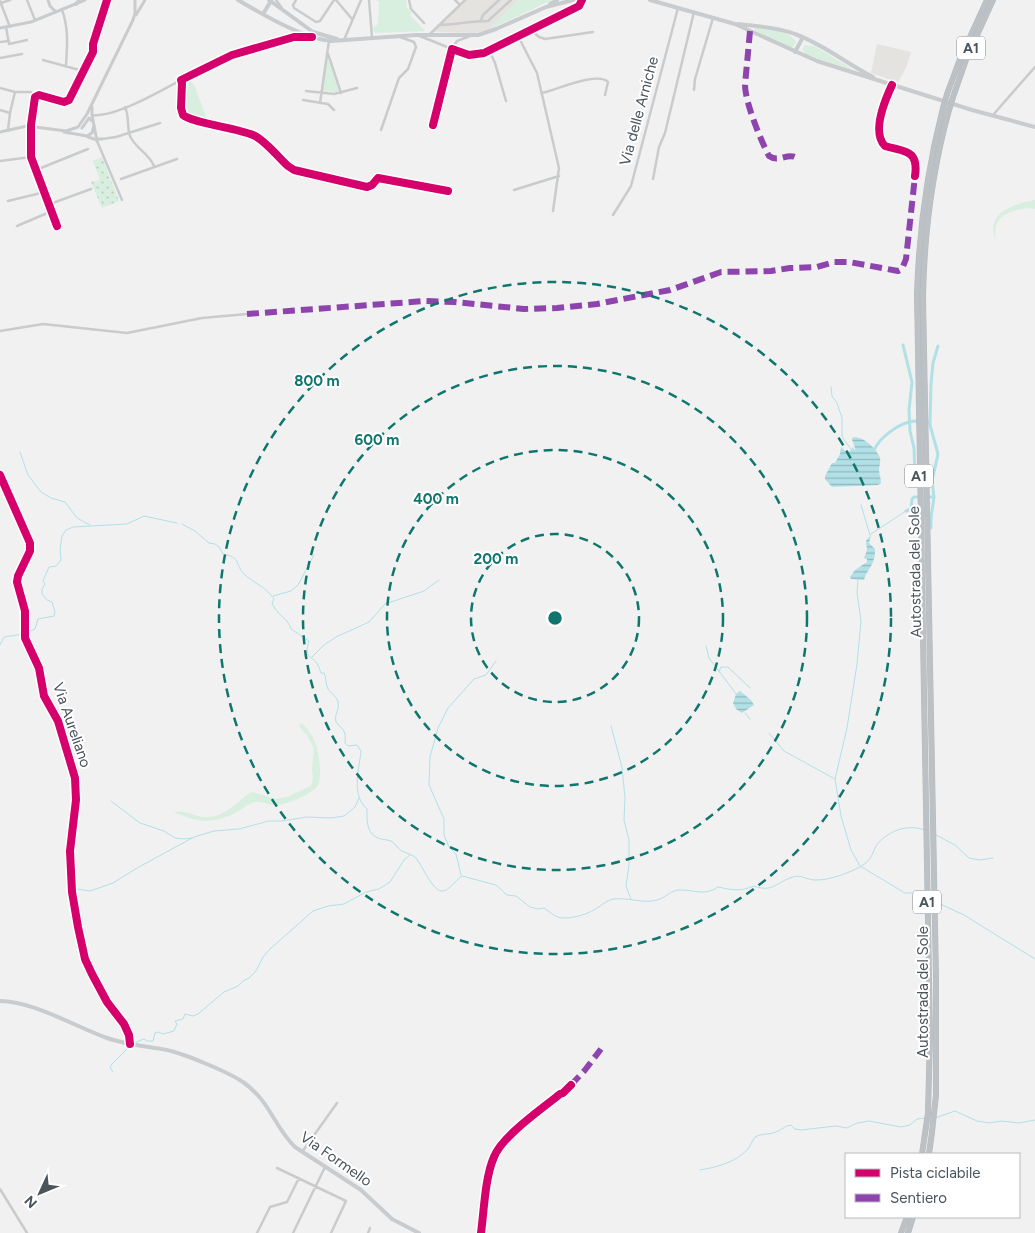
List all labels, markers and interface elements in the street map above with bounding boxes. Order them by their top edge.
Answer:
road number: A1 [957,36,985,59]
street label: Via delle Arniche [616,54,662,168]
text: 800 m [294,372,340,390]
text: 600 m [355,431,399,449]
road number: A1 [905,464,933,488]
text: 400 m [413,490,459,508]
street label: Autostrada del Sole [905,506,925,638]
text: 200 m [474,550,518,568]
centre of rings [546,609,564,627]
street label: Via Aureliano [49,680,95,770]
road number: A1 [913,890,941,914]
street label: Autostrada del Sole [914,926,932,1058]
street label: Via Formello [297,1128,376,1190]
legend [845,1153,1020,1218]
text: Pista ciclabile [890,1164,981,1182]
north arrow [15,1168,65,1218]
text: Sentiero [890,1189,947,1207]
text: N [21,1192,41,1211]

